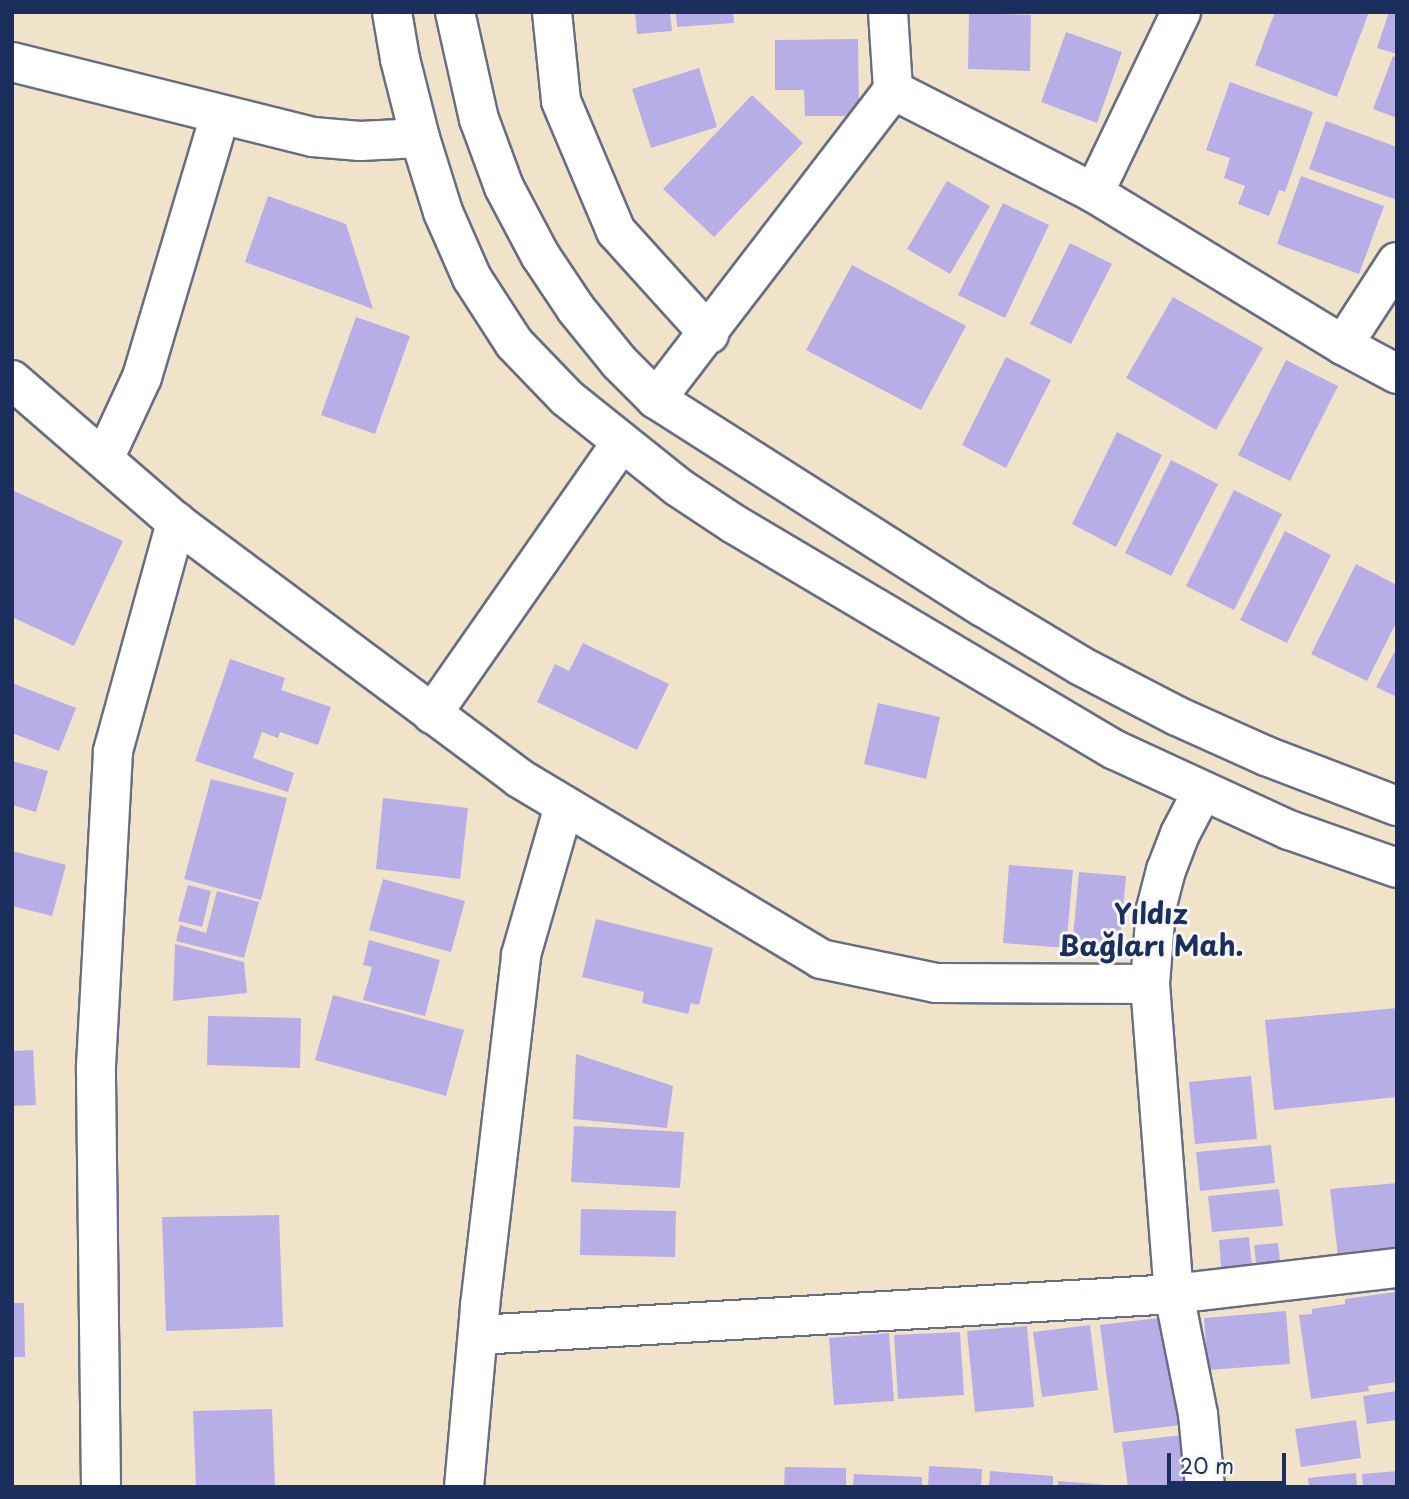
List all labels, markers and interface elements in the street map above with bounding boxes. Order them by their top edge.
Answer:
district label: Yıldız Bağları Mah. [1058,896,1244,962]
scale bar [1171,1440,1290,1484]
text: 20 m [1180,1449,1234,1481]

